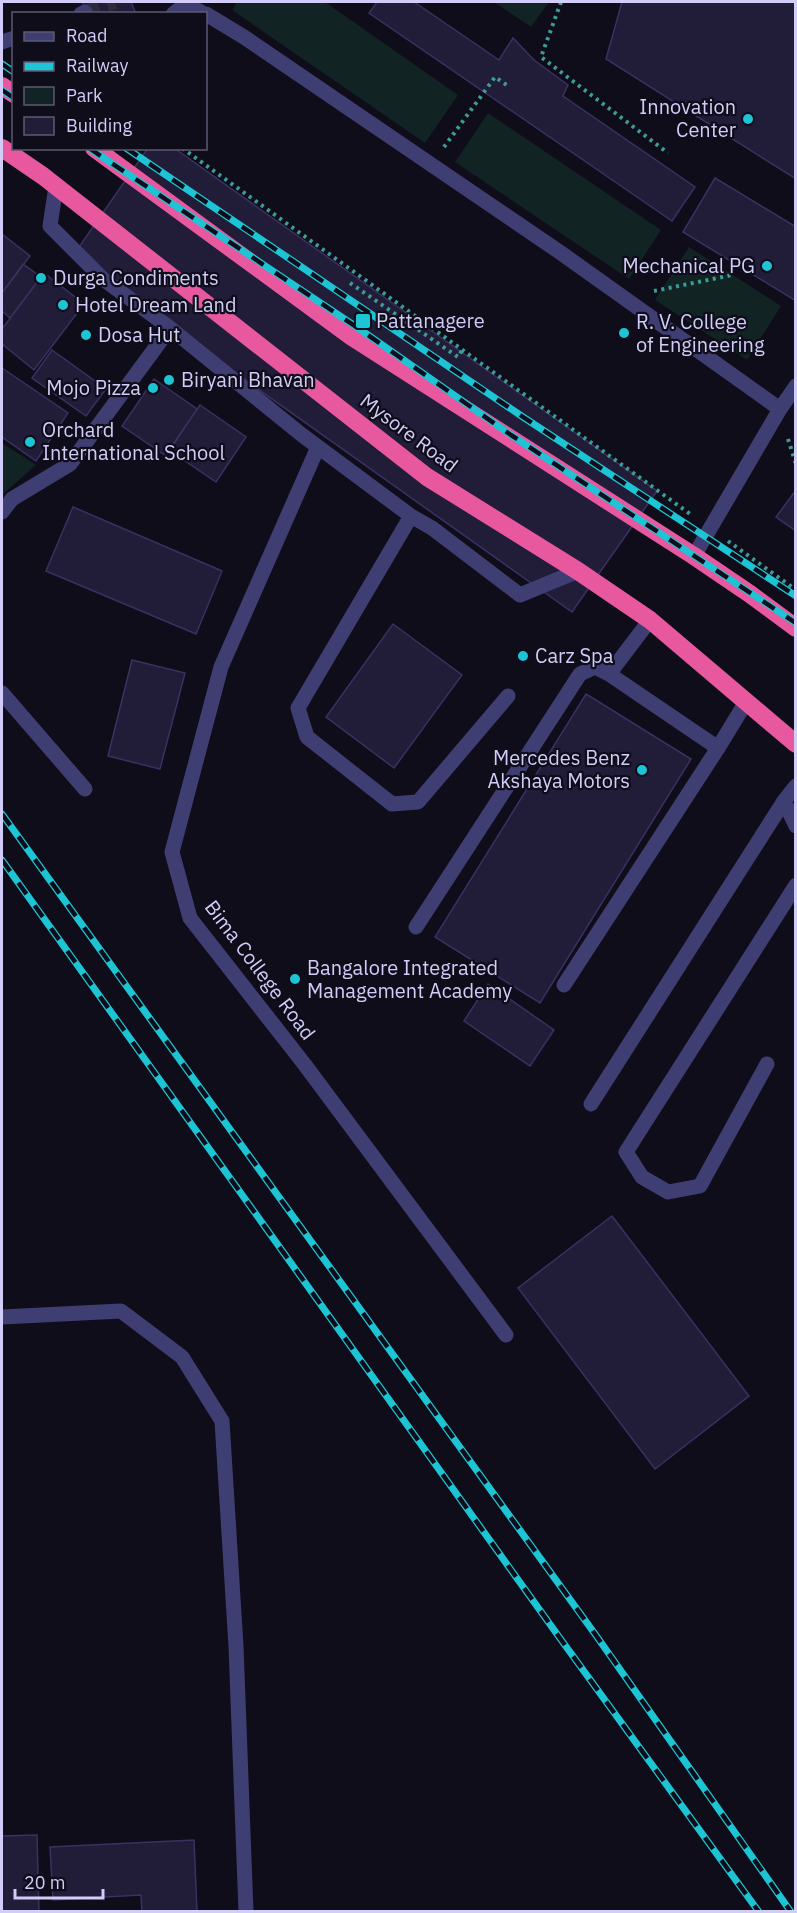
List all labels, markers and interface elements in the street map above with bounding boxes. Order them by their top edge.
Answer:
legend [12,12,207,150]
text: Road [66,24,107,47]
text: Railway [66,54,128,77]
text: Park [66,84,103,107]
place label: Innovation Center [639,93,736,143]
marker: Innovation Center [741,112,755,126]
text: Building [66,114,133,137]
place label: Mechanical PG [622,252,755,279]
marker: Mechanical PG [760,259,774,273]
place label: Durga Condiments [53,264,219,291]
marker: Durga Condiments [34,271,48,285]
place label: Hotel Dream Land [75,291,237,318]
marker: Hotel Dream Land [56,298,70,312]
place label: Pattanagere [376,307,485,334]
place label: R. V. College of Engineering [636,308,765,358]
marker: Pattanagere [354,312,372,330]
place label: Dosa Hut [98,321,180,348]
marker: R. V. College of Engineering [617,326,631,340]
marker: Dosa Hut [79,328,93,342]
place label: Biryani Bhavan [181,366,315,393]
marker: Biryani Bhavan [162,373,176,387]
place label: Mojo Pizza [46,374,141,401]
marker: Mojo Pizza [146,381,160,395]
street label: Mysore Road [355,387,464,478]
place label: Orchard International School [42,416,225,466]
marker: Orchard International School [23,435,37,449]
place label: Carz Spa [535,642,614,669]
marker: Carz Spa [516,649,530,663]
place label: Mercedes Benz Akshaya Motors [487,744,630,794]
marker: Mercedes Benz Akshaya Motors [635,763,649,777]
street label: Bima College Road [199,894,322,1045]
place label: Bangalore Integrated Management Academy [307,954,512,1004]
marker: Bangalore Integrated Management Academy [288,972,302,986]
scale bar [15,1862,104,1900]
text: 20 m [24,1871,66,1894]

